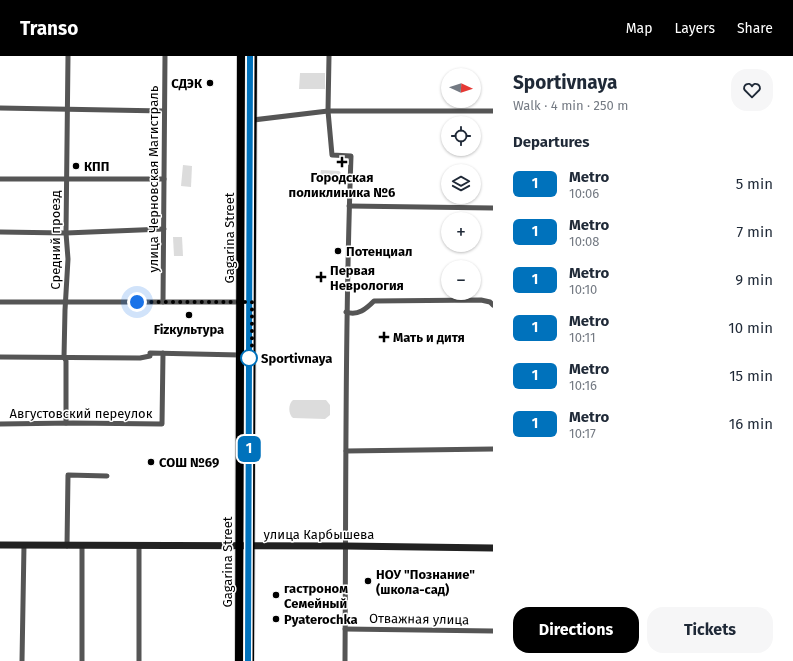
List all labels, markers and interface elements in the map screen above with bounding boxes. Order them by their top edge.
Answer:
text: Transo [20,17,78,40]
text: Map [626,20,652,37]
text: Layers [674,20,715,37]
text: Share [737,20,773,37]
north arrow [441,68,481,108]
map controls [441,68,481,300]
button: heart [731,69,773,111]
text: Sportivnaya [513,71,617,94]
place label: СДЭК [171,76,203,91]
marker: СДЭК [205,78,215,88]
street label: улица Черновская Магистраль [146,85,161,272]
text: Walk · 4 min · 250 m [513,98,628,113]
button: locate [441,116,481,156]
text: Departures [513,133,590,151]
marker: Городская поликлиника №6 [336,156,348,168]
place label: КПП [84,159,109,174]
marker: КПП [71,161,81,171]
button: layers [441,164,481,204]
text: Metro [569,168,609,186]
place label: Городская поликлиника №6 [289,170,395,200]
text: 1 [532,175,538,192]
text: 5 min [736,175,773,193]
text: 10:06 [569,186,599,201]
street label: Средний проезд [48,190,63,290]
street label: Gagarina Street [222,192,237,283]
button: + [441,212,481,252]
text: Metro [569,216,609,234]
text: 1 [532,223,538,240]
text: 7 min [736,223,773,241]
text: 10:08 [569,234,599,249]
place label: Потенциал [346,244,412,259]
marker: Потенциал [333,246,343,256]
button: − [441,260,481,300]
place label: Первая Неврология [330,263,404,293]
text: Metro [569,264,609,282]
marker: Первая Неврология [315,271,327,283]
text: 1 [532,271,538,288]
text: 9 min [735,271,773,289]
text: 10:10 [569,282,597,297]
your location [127,292,147,312]
marker: Fizкультура [184,310,194,320]
text: Metro [569,312,609,330]
text: 1 [532,319,538,336]
text: 10 min [728,319,773,337]
place label: Fizкультура [154,322,224,337]
place label: Мать и дитя [393,330,465,345]
text: 10:11 [569,330,596,345]
marker: Мать и дитя [378,331,390,343]
marker: Sportivnaya [240,349,258,367]
place label: Sportivnaya [261,351,332,366]
text: Metro [569,360,609,378]
text: 1 [532,367,538,384]
text: 15 min [729,367,773,385]
text: 10:16 [569,378,597,393]
street label: Августовский переулок [10,406,153,421]
text: Metro [569,408,609,426]
text: 1 [532,415,538,432]
text: 16 min [729,415,773,433]
text: 10:17 [569,426,596,441]
line badge: 1 [236,436,262,462]
text: 1 [246,440,252,457]
place label: СОШ №69 [159,455,219,470]
marker: СОШ №69 [146,457,156,467]
street label: Gagarina Street [220,516,235,607]
street label: улица Карбышева [264,527,374,542]
place label: НОУ "Познание" (школа-сад) [376,567,475,597]
marker: НОУ "Познание" (школа-сад) [363,576,373,586]
place label: гастроном Семейный [284,581,348,611]
marker: гастроном Семейный [271,590,281,600]
button: Directions [513,607,639,653]
button: Tickets [647,607,773,653]
street label: Отважная улица [369,611,469,627]
place label: Pyaterochka [284,612,358,627]
marker: Pyaterochka [271,614,281,624]

